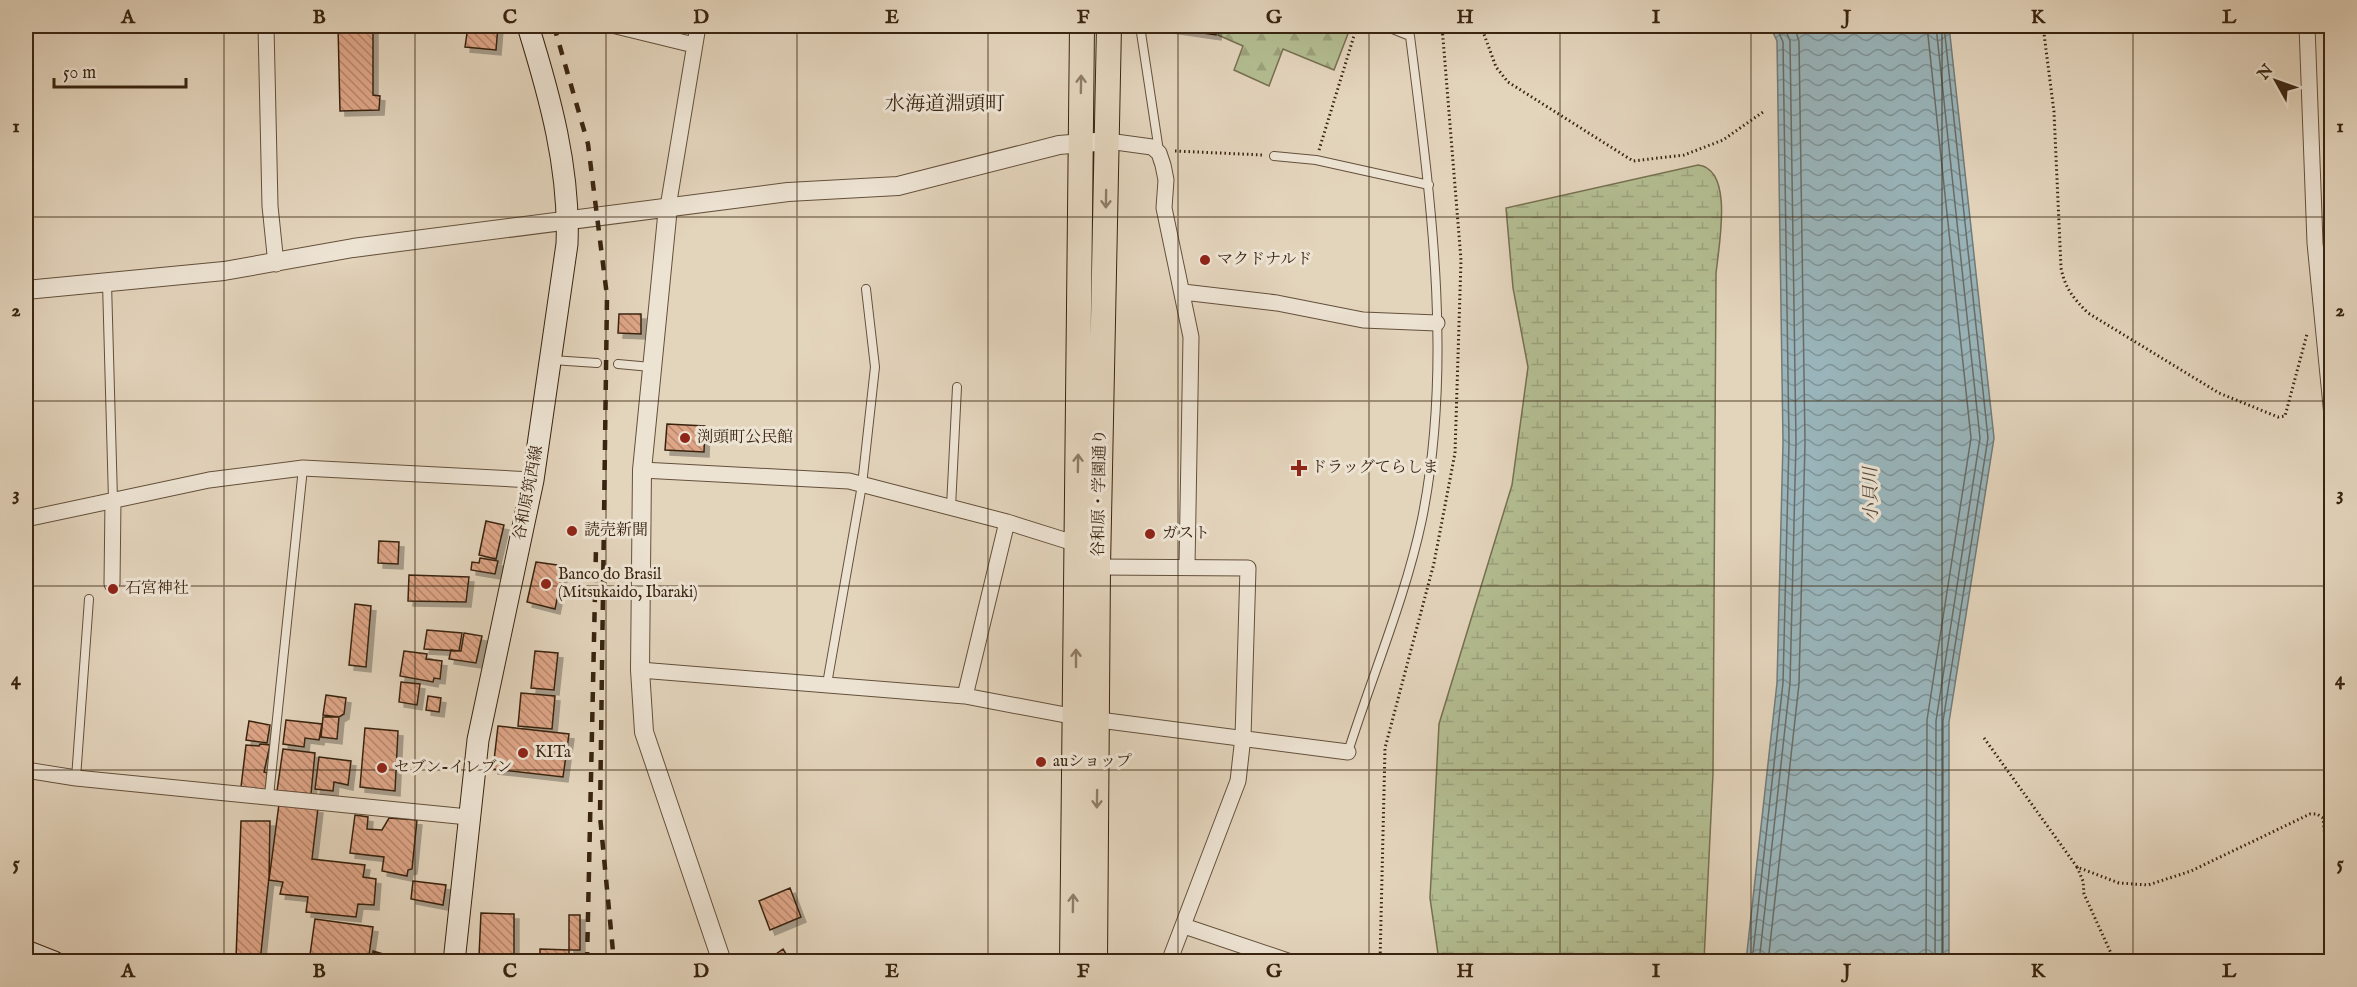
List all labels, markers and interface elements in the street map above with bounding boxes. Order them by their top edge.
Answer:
text: A [120,5,136,30]
text: B [312,5,326,30]
text: C [503,5,517,30]
text: D [693,5,709,30]
text: E [885,5,899,30]
text: F [1077,5,1090,30]
text: G [1266,5,1283,30]
text: H [1456,5,1474,30]
text: I [1652,5,1661,30]
text: J [1840,5,1852,30]
text: K [2031,5,2047,30]
text: L [2222,5,2237,30]
scale bar [54,51,186,89]
north arrow [2246,51,2306,111]
text: N [2253,61,2278,85]
text: 50 m [63,62,96,85]
one-way arrow [1075,74,1087,94]
district label: 水海道淵頭町 [885,92,1005,117]
text: 1 [12,114,20,139]
text: 1 [2336,114,2344,139]
one-way arrow [1101,189,1112,209]
place label: マクドナルド [1217,250,1312,270]
marker: マクドナルド [1198,253,1212,267]
text: 2 [11,298,21,323]
text: 2 [2335,298,2345,323]
place label: 渕頭町公民館 [697,428,793,448]
street label: 谷和原・学園通り [1089,429,1111,557]
marker: 渕頭町公民館 [678,431,692,445]
street label: 谷和原筑西線 [510,444,548,542]
one-way arrow [1072,454,1083,474]
place label: ドラッグてらしま [1311,458,1439,478]
marker: ドラッグてらしま [1292,461,1306,475]
water label: 小貝川 [1860,465,1884,521]
text: 3 [12,482,20,507]
text: 3 [2336,482,2344,507]
place label: 読売新聞 [584,521,648,541]
marker: 読売新聞 [565,524,579,538]
place label: ガスト [1162,524,1210,544]
marker: ガスト [1143,527,1157,541]
place label: Banco do Brasil (Mitsukaido, Ibaraki) [558,565,697,603]
marker: Banco do Brasil (Mitsukaido, Ibaraki) [539,577,553,591]
place label: 石宮神社 [125,579,189,599]
marker: 石宮神社 [106,582,120,596]
one-way arrow [1070,649,1082,669]
text: 4 [11,667,22,692]
text: 4 [2335,667,2346,692]
place label: KITa [535,743,571,763]
marker: KITa [516,746,530,760]
place label: auショップ [1053,752,1132,772]
marker: auショップ [1034,755,1048,769]
place label: セブン-イレブン [394,758,512,778]
marker: セブン-イレブン [375,761,389,775]
one-way arrow [1092,788,1103,808]
text: 5 [12,851,20,876]
text: 5 [2336,851,2344,876]
one-way arrow [1067,894,1078,914]
text: A [120,959,136,984]
text: B [312,959,326,984]
text: C [503,959,517,984]
text: D [693,959,709,984]
text: E [885,959,899,984]
text: F [1077,959,1090,984]
text: G [1266,959,1283,984]
text: H [1456,959,1474,984]
text: I [1652,959,1661,984]
text: J [1840,959,1852,984]
text: K [2031,959,2047,984]
text: L [2222,959,2237,984]

